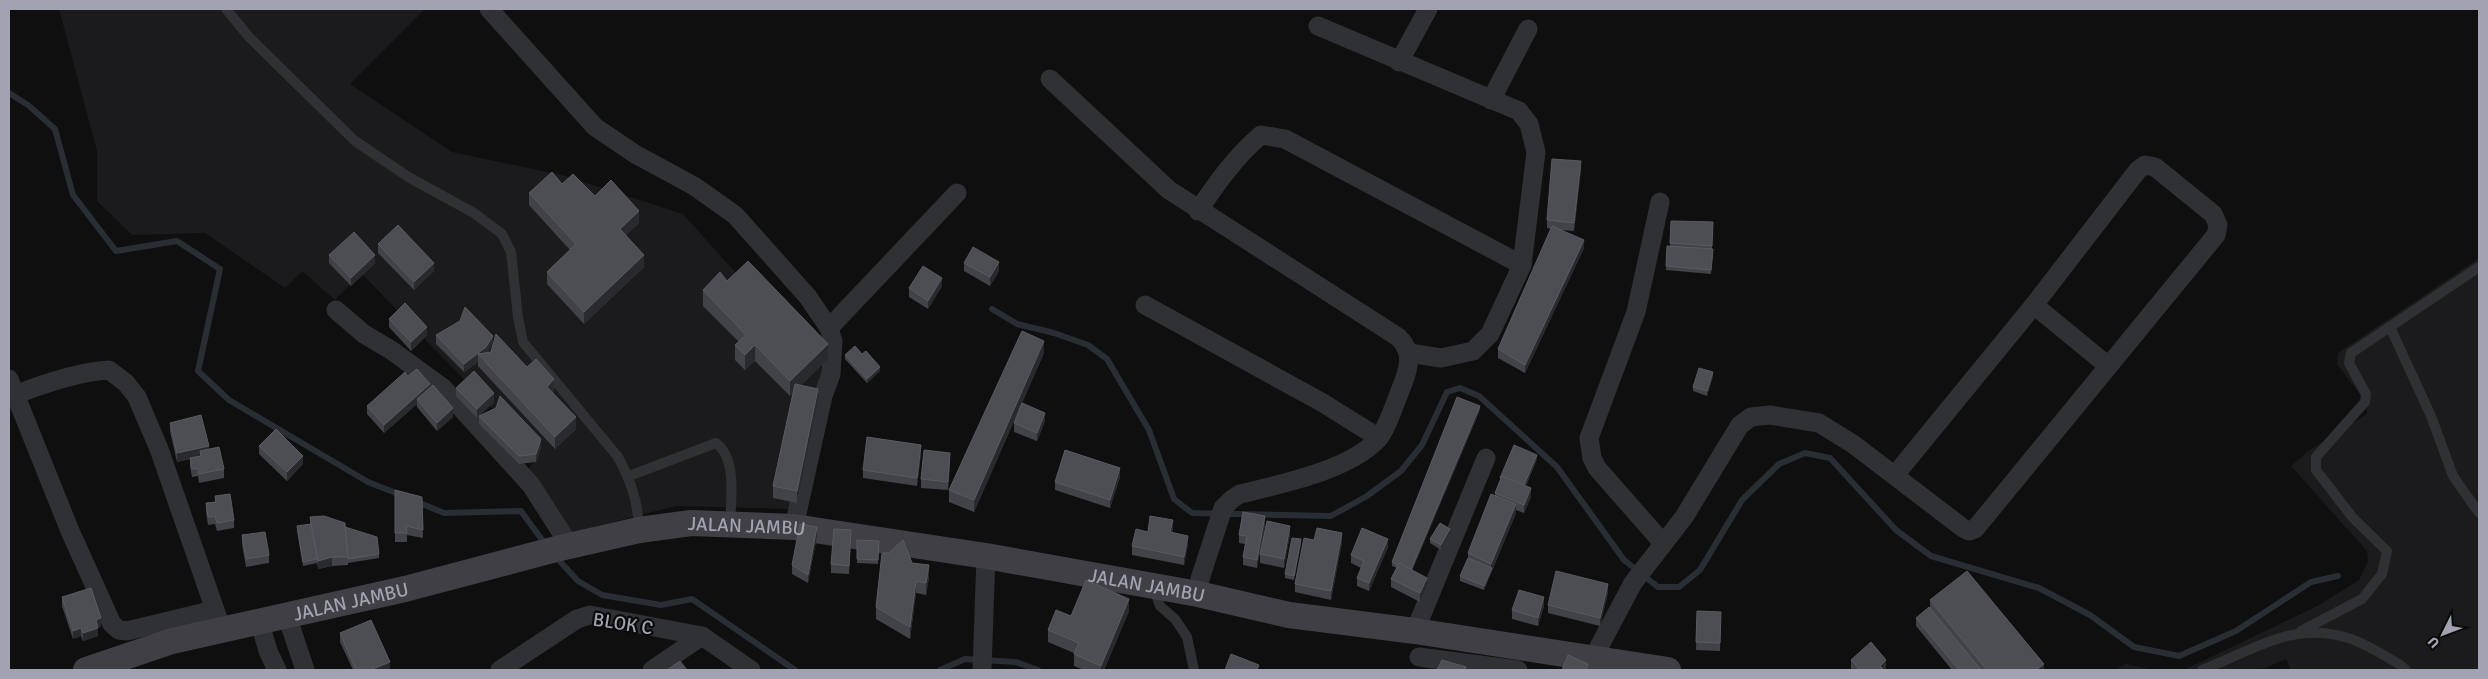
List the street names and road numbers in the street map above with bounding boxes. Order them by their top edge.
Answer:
street label: JALAN JAMBU [687,512,807,542]
street label: JALAN JAMBU [1087,564,1207,608]
street label: JALAN JAMBU [291,578,411,627]
street label: BLOK C [591,607,655,641]

